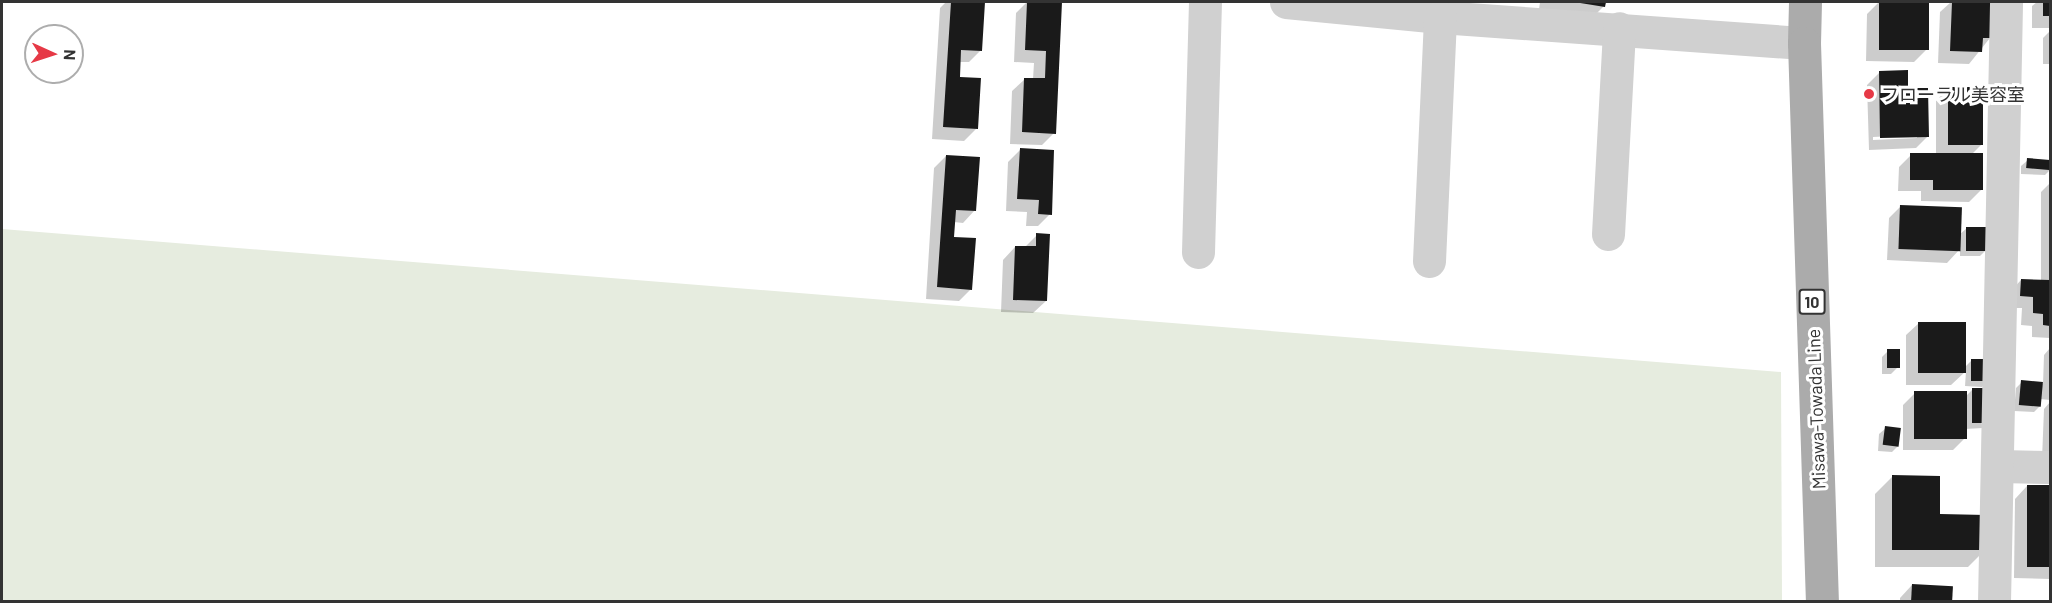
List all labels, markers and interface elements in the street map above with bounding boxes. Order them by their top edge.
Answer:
north arrow [24,24,84,84]
text: N [61,49,80,61]
place label: フローラル美容室 [1881,83,2025,105]
marker: フローラル美容室 [1862,87,1876,101]
road number: 10 [1798,289,1826,315]
street label: Misawa-Towada Line [1802,329,1830,489]

